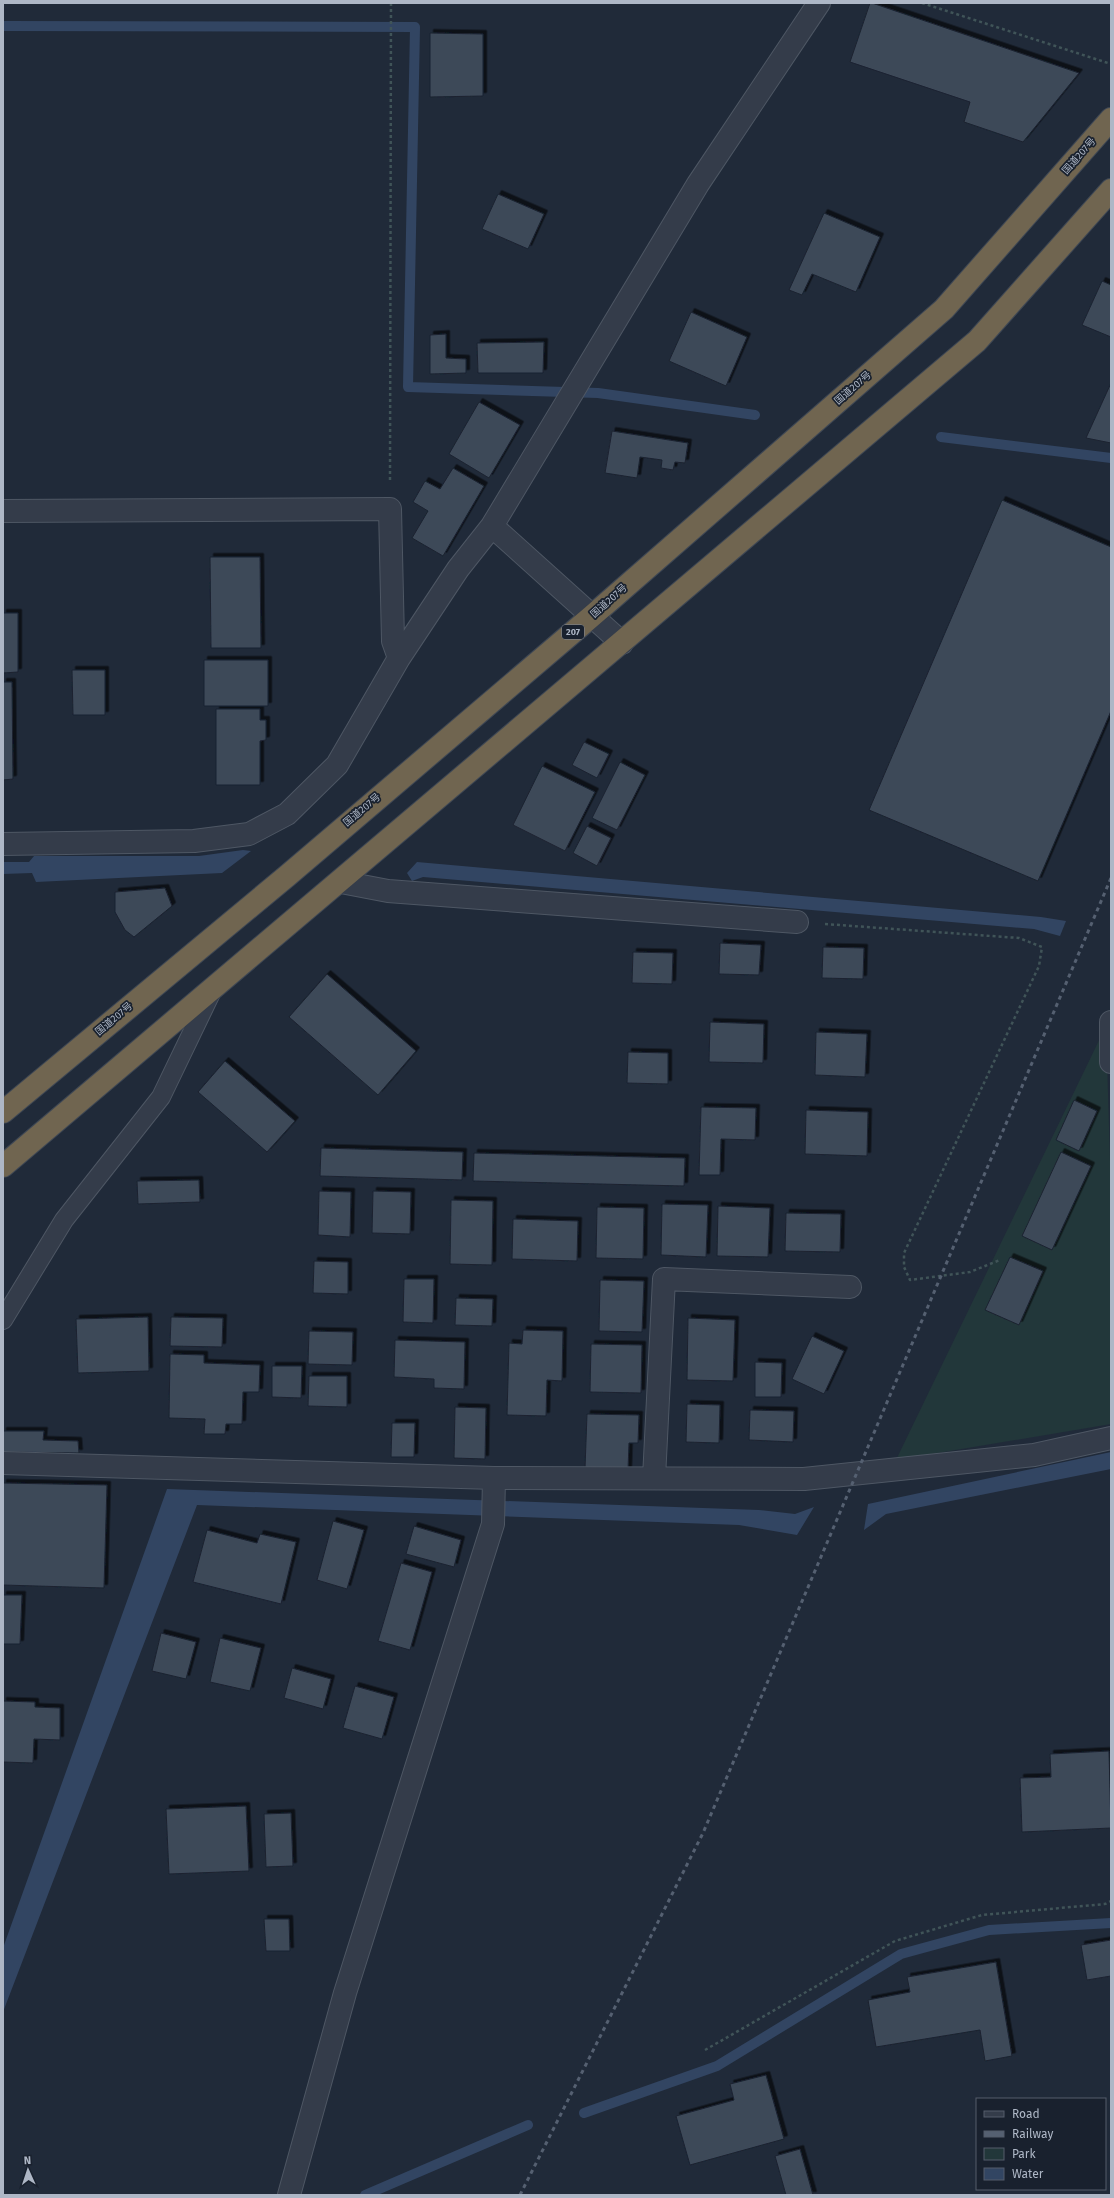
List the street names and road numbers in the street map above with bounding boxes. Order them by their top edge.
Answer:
street label: 国道207号 [1060,135,1098,177]
street label: 国道207号 [832,369,874,407]
street label: 国道207号 [588,582,630,620]
road number: 207 [562,625,584,639]
street label: 国道207号 [341,791,383,829]
street label: 国道207号 [93,1000,135,1038]

